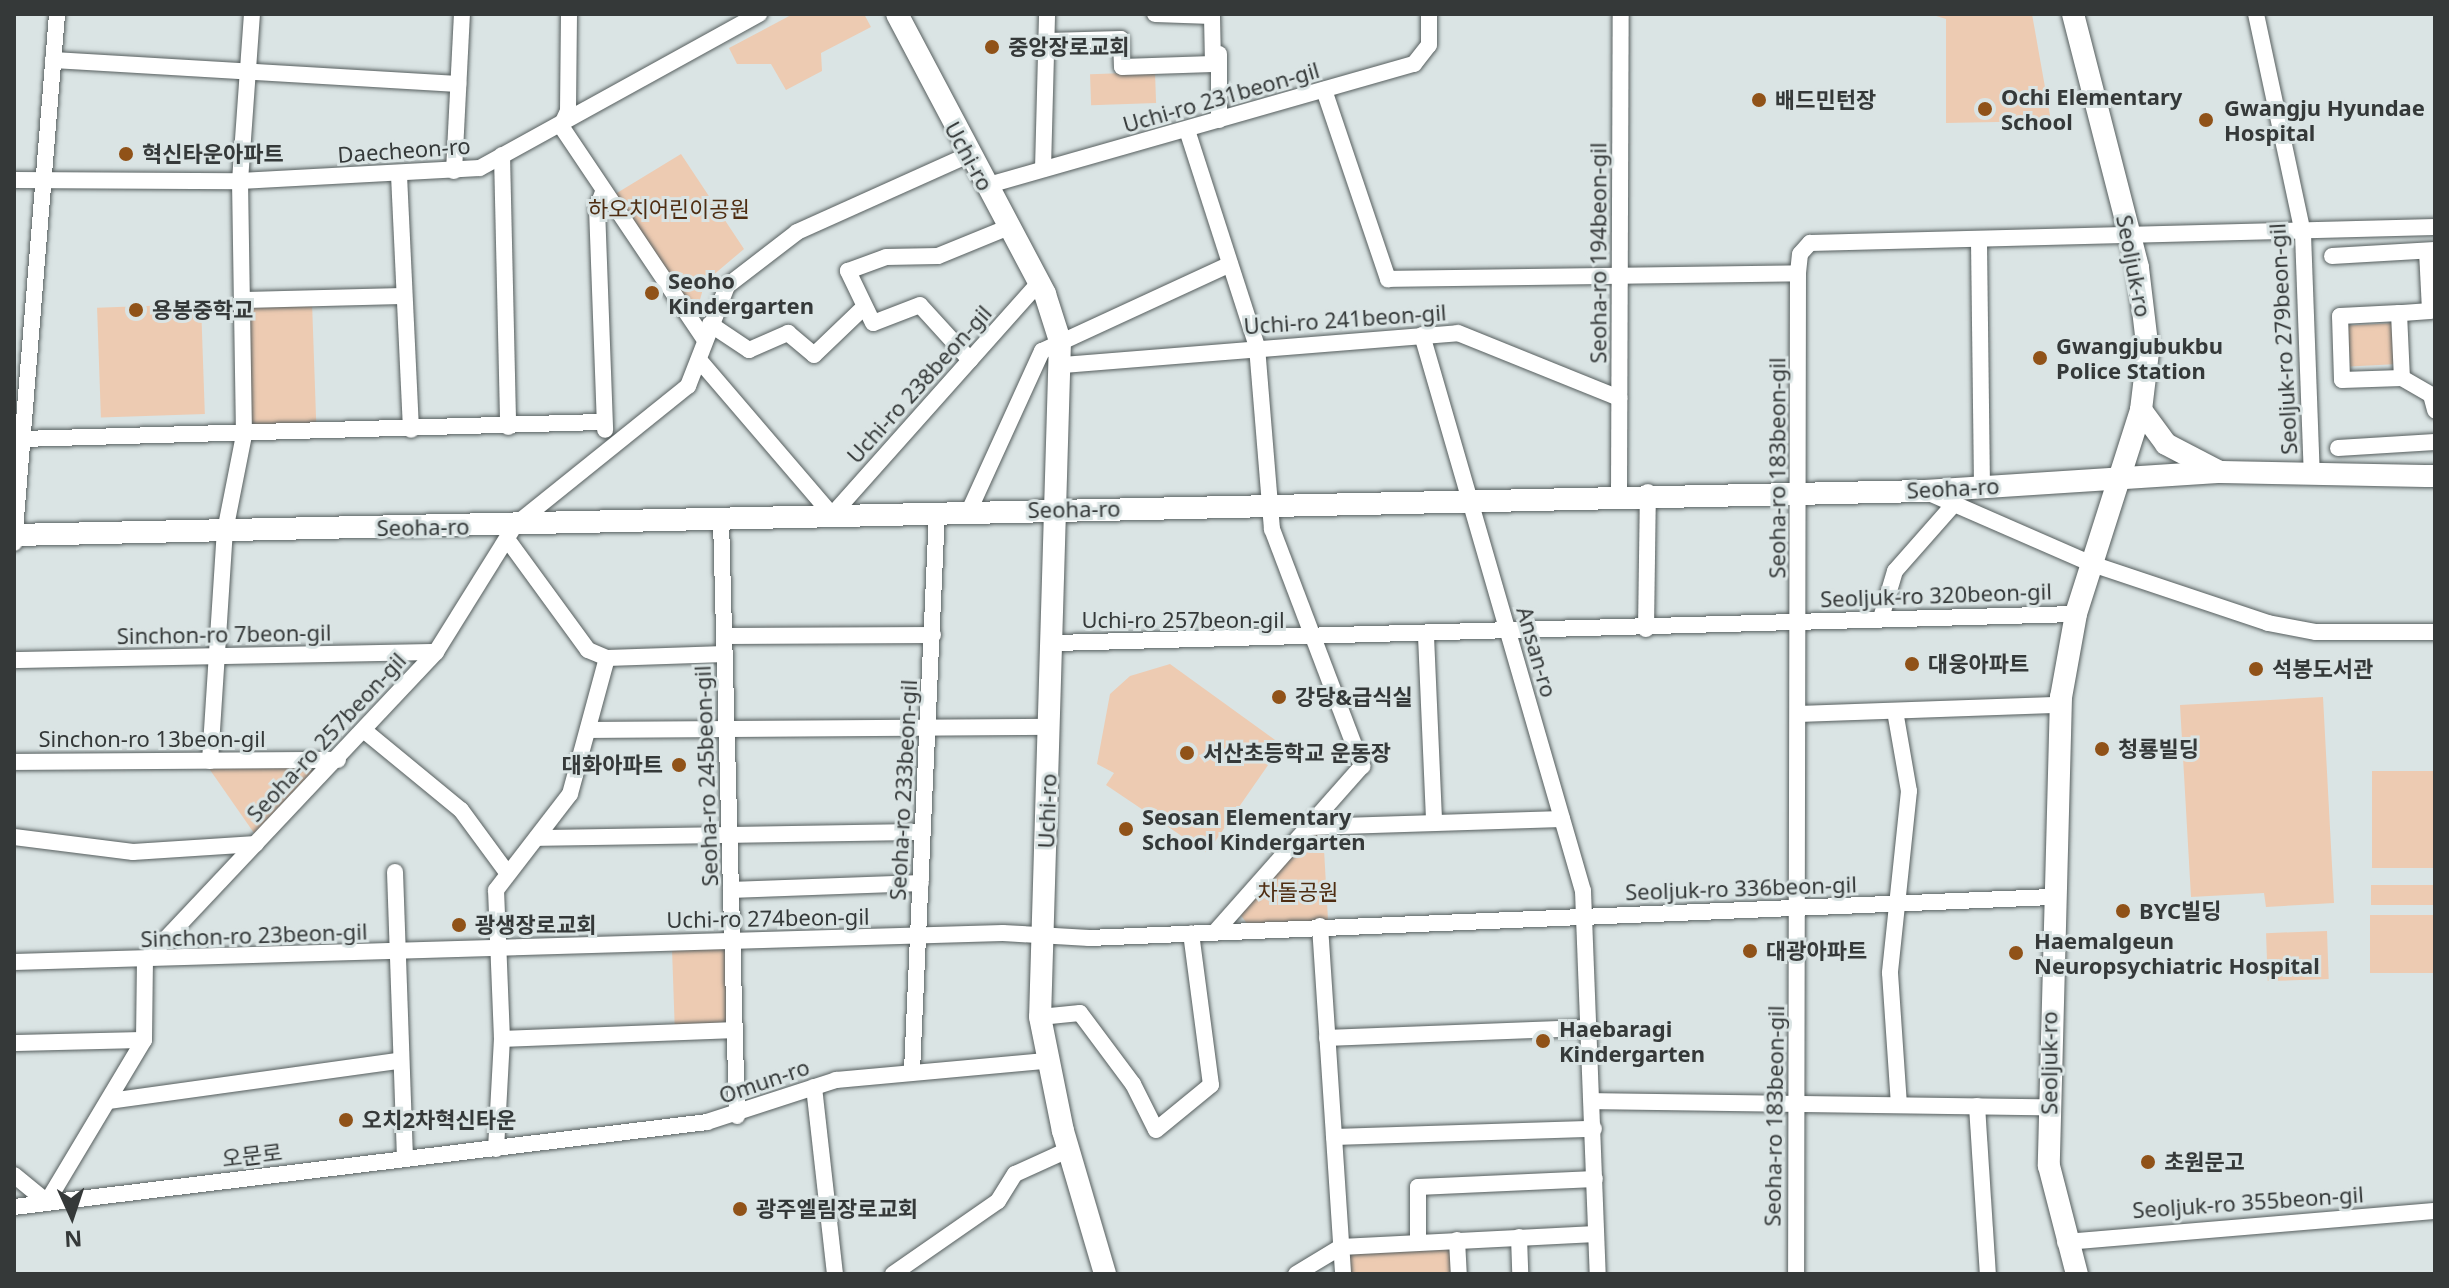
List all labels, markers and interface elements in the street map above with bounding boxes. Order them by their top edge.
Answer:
place label: 중앙장로교회 [1008,34,1129,60]
marker: 중앙장로교회 [983,38,1001,56]
street label: Uchi-ro 231beon-gil [1120,56,1322,138]
place label: Ochi Elementary School [2001,83,2182,134]
place label: 배드민턴장 [1775,87,1876,113]
marker: 배드민턴장 [1750,91,1768,109]
place label: Gwangju Hyundae Hospital [2224,94,2425,146]
marker: Ochi Elementary School [1976,100,1994,118]
marker: Gwangju Hyundae Hospital [2195,109,2217,131]
street label: Uchi-ro [939,117,999,195]
street label: Daecheon-ro [337,132,471,168]
place label: 혁신타운아파트 [142,141,284,167]
street label: Seoha-ro 194beon-gil [1585,142,1611,364]
marker: 혁신타운아파트 [117,145,135,163]
park label: 하오치어린이공원 [588,196,750,222]
street label: Seoljuk-ro [2111,213,2157,319]
street label: Seoljuk-ro 279beon-gil [2264,223,2302,455]
place label: Seoho Kindergarten [668,267,814,318]
marker: Seoho Kindergarten [643,284,661,302]
place label: 용봉중학교 [152,297,253,323]
street label: Uchi-ro 241beon-gil [1243,299,1447,339]
street label: Uchi-ro 238beon-gil [841,300,997,468]
marker: 용봉중학교 [127,301,145,319]
place label: Gwangjubukbu Police Station [2056,332,2223,384]
marker: Gwangjubukbu Police Station [2031,349,2049,367]
street label: Seoha-ro 183beon-gil [1764,357,1790,579]
street label: Seoha-ro [1906,472,2000,504]
street label: Seoha-ro [1027,495,1121,523]
street label: Seoha-ro [376,513,470,541]
street label: Seoljuk-ro 320beon-gil [1820,578,2052,612]
street label: Ansan-ro [1511,604,1563,700]
street label: Uchi-ro 257beon-gil [1081,607,1285,633]
street label: Sinchon-ro 7beon-gil [117,619,331,649]
street label: Seoha-ro 257beon-gil [241,647,411,827]
place label: 대웅아파트 [1928,651,2029,677]
marker: 대웅아파트 [1903,655,1921,673]
place label: 석봉도서관 [2272,656,2373,682]
marker: 석봉도서관 [2247,660,2265,678]
street label: Seoha-ro 245beon-gil [689,665,723,887]
street label: Seoha-ro 233beon-gil [884,679,922,901]
place label: 강당&급식실 [1295,684,1413,710]
marker: 강당&급식실 [1270,688,1288,706]
street label: Sinchon-ro 13beon-gil [38,726,266,752]
place label: 청룡빌딩 [2118,736,2199,762]
place label: 서산초등학교 운동장 [1203,740,1391,766]
marker: 청룡빌딩 [2093,740,2111,758]
marker: 서산초등학교 운동장 [1178,744,1196,762]
place label: 대화아파트 [562,752,663,778]
marker: 대화아파트 [670,756,688,774]
street label: Uchi-ro [1033,773,1061,849]
place label: Seosan Elementary School Kindergarten [1142,803,1366,854]
marker: Seosan Elementary School Kindergarten [1117,820,1135,838]
street label: Seoljuk-ro 336beon-gil [1625,871,1857,905]
park label: 차돌공원 [1258,879,1338,905]
place label: BYC빌딩 [2139,898,2222,924]
marker: BYC빌딩 [2114,902,2132,920]
street label: Uchi-ro 274beon-gil [666,903,870,933]
place label: 광생장로교회 [475,912,596,938]
marker: 광생장로교회 [450,916,468,934]
street label: Sinchon-ro 23beon-gil [140,918,368,952]
place label: Haemalgeun Neuropsychiatric Hospital [2034,927,2320,978]
place label: 대광아파트 [1766,938,1867,964]
marker: 대광아파트 [1741,942,1759,960]
marker: Haemalgeun Neuropsychiatric Hospital [2005,942,2027,964]
street label: Seoha-ro 183beon-gil [1759,1005,1789,1227]
street label: Seoljuk-ro [2036,1011,2062,1115]
place label: Haebaragi Kindergarten [1559,1015,1705,1066]
marker: Haebaragi Kindergarten [1534,1032,1552,1050]
street label: Omun-ro [715,1053,813,1109]
place label: 오치2차혁신타운 [362,1107,516,1133]
marker: 오치2차혁신타운 [337,1111,355,1129]
street label: 오문로 [220,1138,284,1172]
place label: 초원문고 [2164,1149,2245,1175]
marker: 초원문고 [2139,1153,2157,1171]
north arrow [32,1176,112,1256]
street label: Seoljuk-ro 355beon-gil [2131,1181,2365,1223]
place label: 광주엘림장로교회 [756,1196,918,1222]
marker: 광주엘림장로교회 [731,1200,749,1218]
text: N [64,1225,83,1255]

